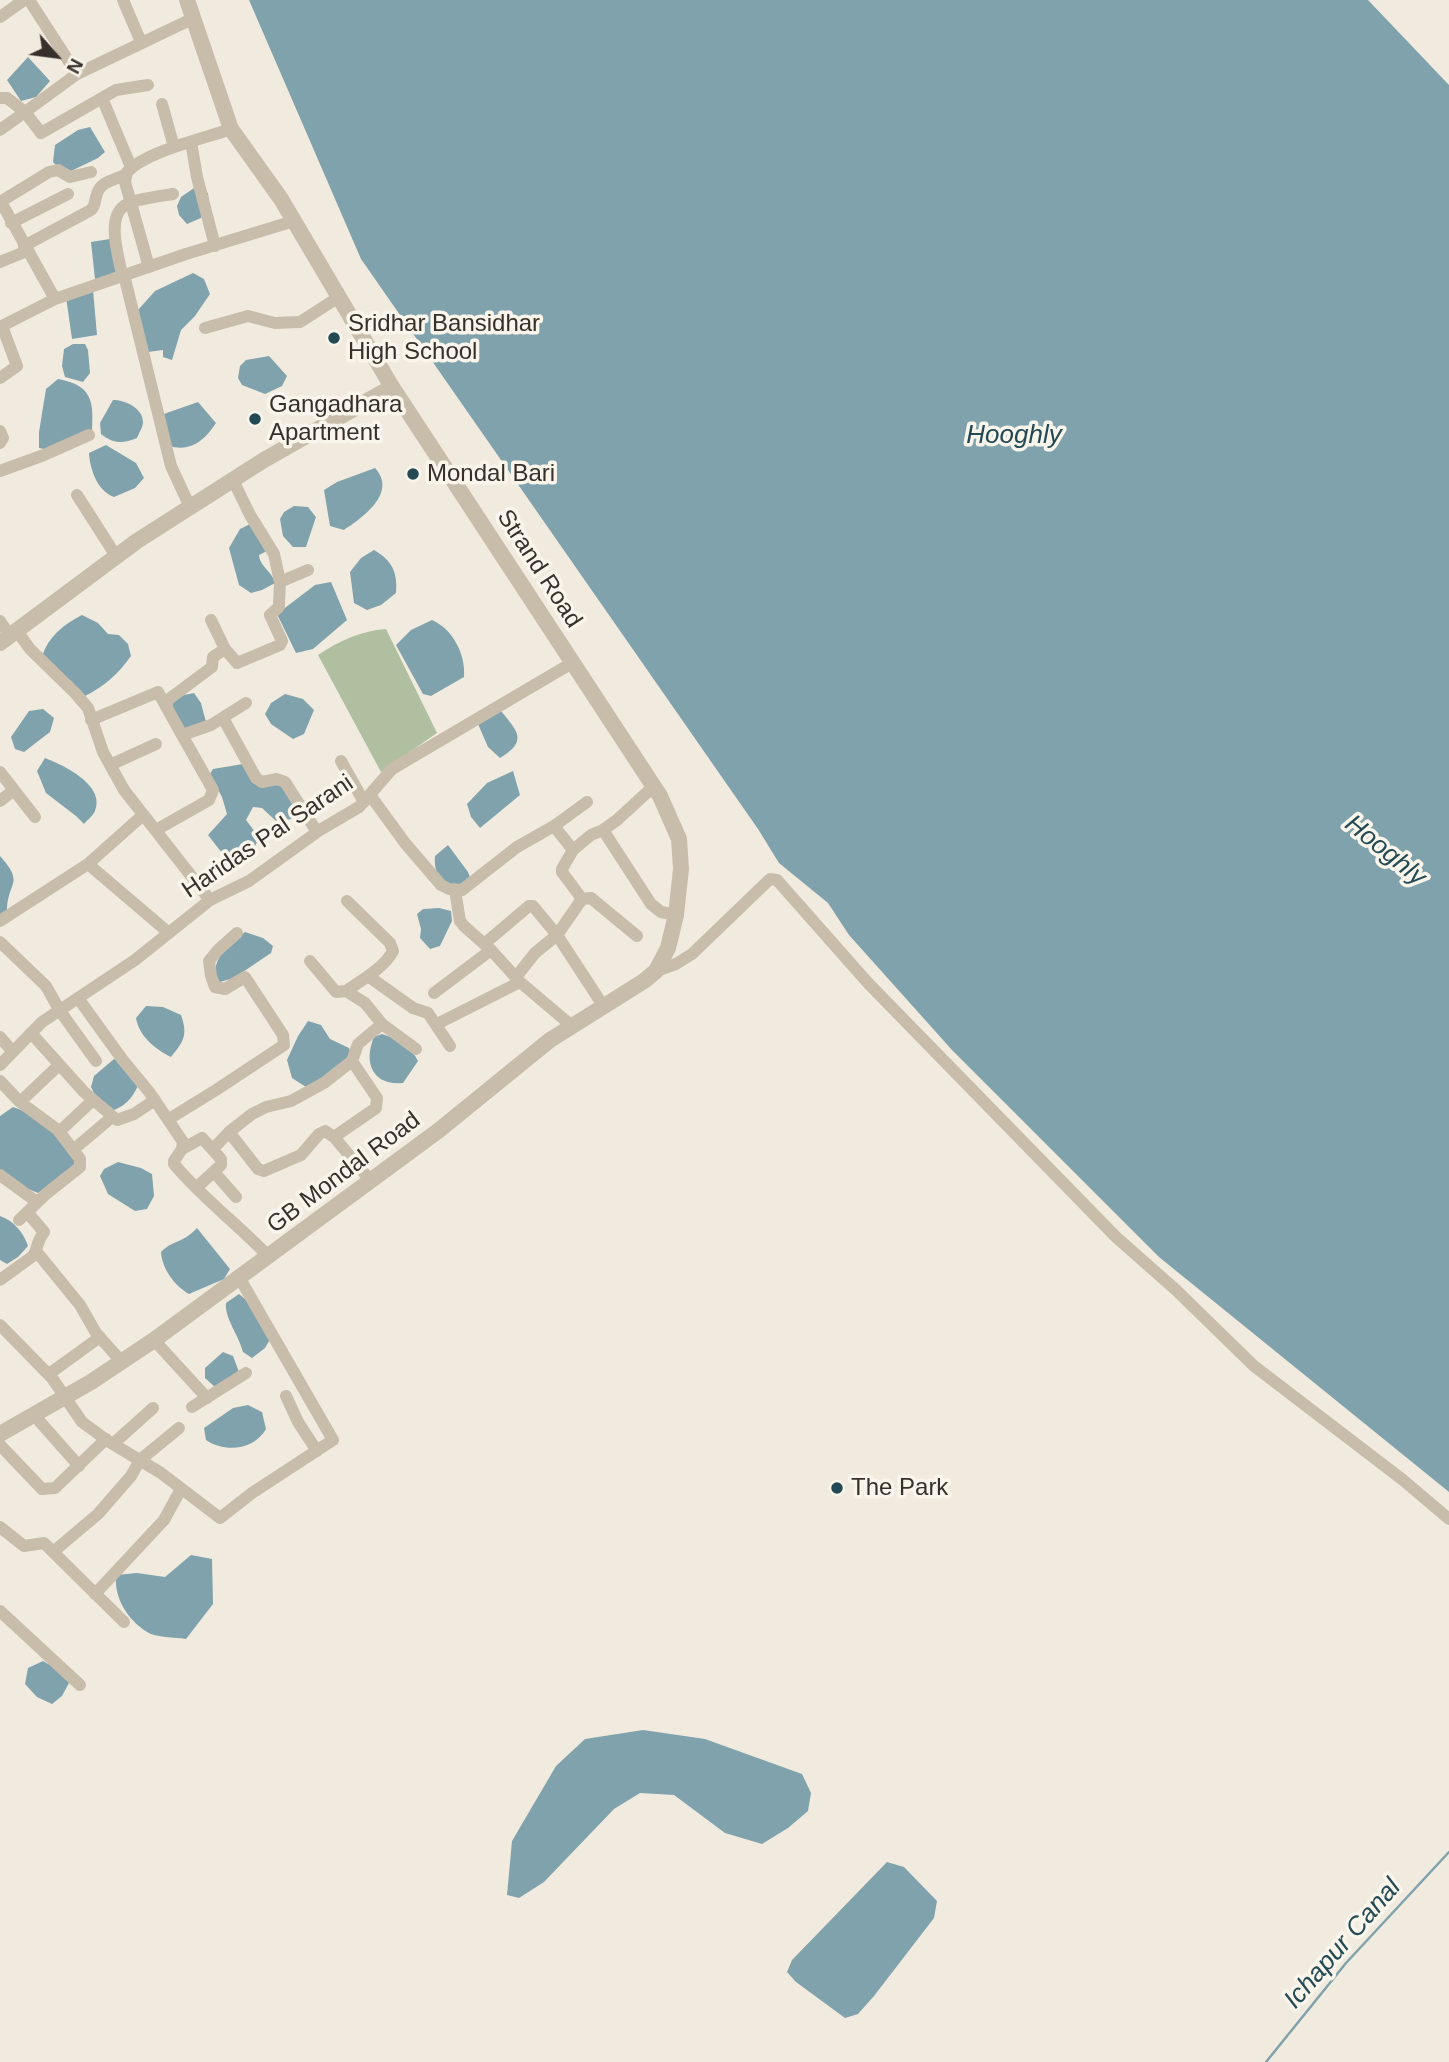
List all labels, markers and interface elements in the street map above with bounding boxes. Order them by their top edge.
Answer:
north arrow [21,21,91,91]
text: N [62,55,87,77]
place label: Sridhar Bansidhar High School [348,310,540,366]
marker: Sridhar Bansidhar High School [326,330,342,346]
place label: Gangadhara Apartment [269,391,402,447]
marker: Gangadhara Apartment [247,411,263,427]
water label: Hooghly [966,420,1062,452]
place label: Mondal Bari [427,460,555,488]
marker: Mondal Bari [405,466,421,482]
street label: Strand Road [490,505,588,633]
street label: Haridas Pal Sarani [177,769,359,905]
water label: Hooghly [1338,809,1432,893]
street label: GB Mondal Road [262,1106,426,1240]
place label: The Park [851,1474,948,1502]
marker: The Park [829,1480,845,1496]
water label: Ichapur Canal [1278,1873,1408,2015]

